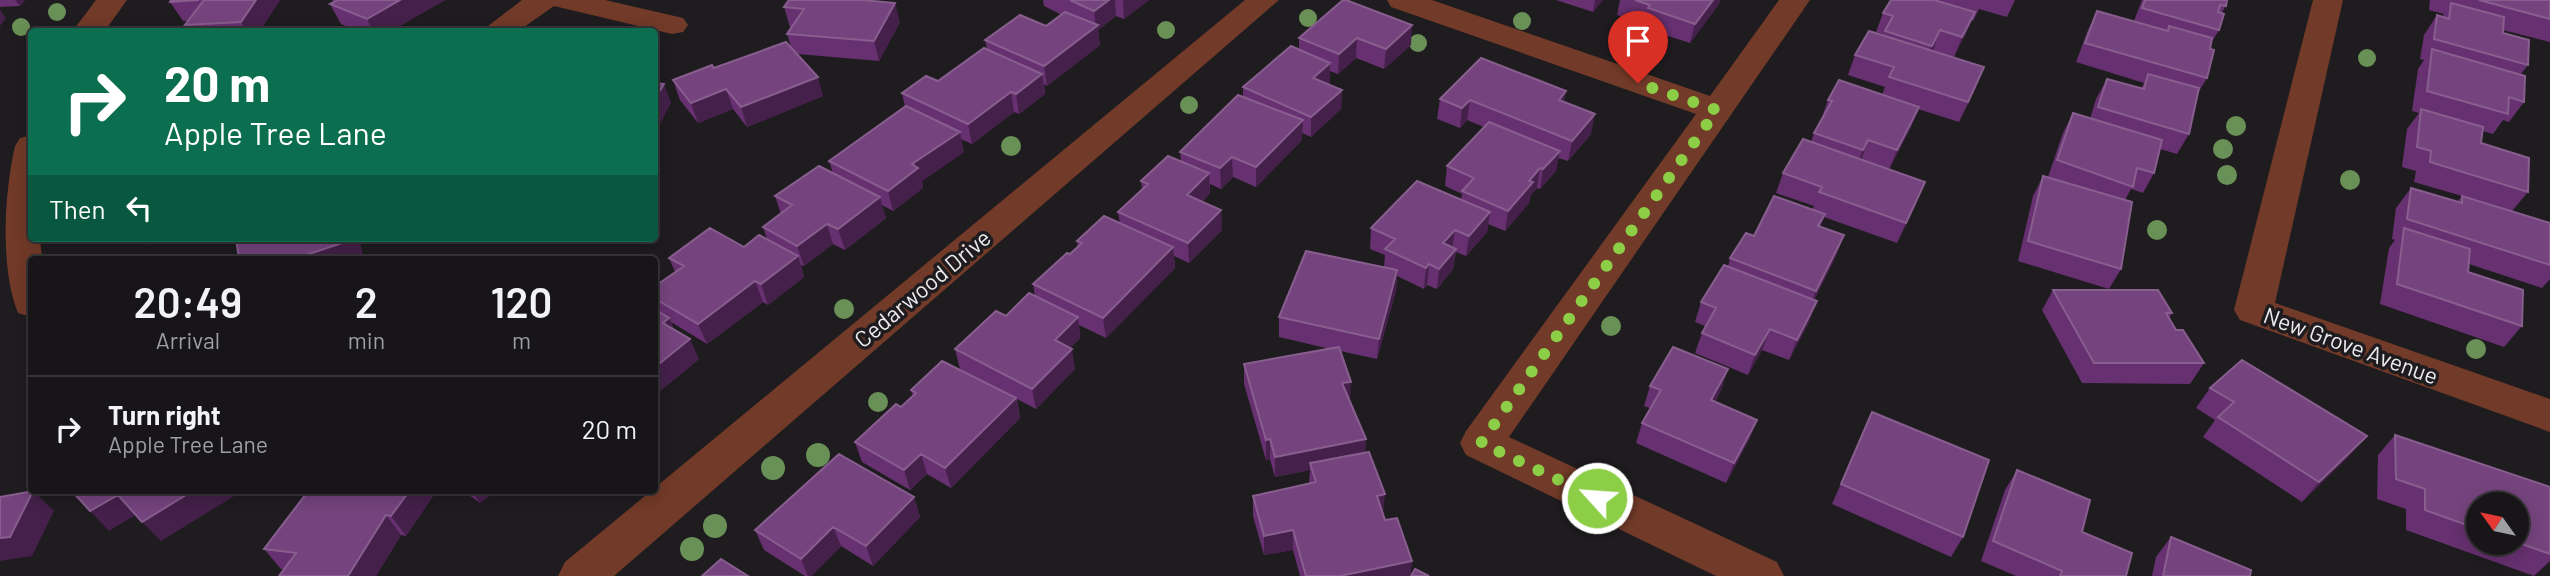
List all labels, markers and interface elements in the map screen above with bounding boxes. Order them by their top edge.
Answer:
pin [1608,11,1668,83]
icon: arrive [1619,22,1657,60]
text: 20 m [164,53,270,112]
icon: right [49,56,140,147]
text: Apple Tree Lane [164,113,387,151]
icon: left [120,189,158,227]
text: Then [49,193,106,224]
street label: Cedarwood Drive [848,223,996,353]
text: 20:49 [134,276,242,326]
text: 2 [355,276,378,326]
text: 120 [491,276,552,326]
street label: New Grove Avenue [2260,300,2442,390]
text: Arrival [156,326,220,354]
text: min [348,326,385,354]
text: m [512,326,531,354]
text: Turn right [108,399,221,430]
icon: right [49,410,87,448]
text: 20 m [582,413,637,444]
text: Apple Tree Lane [108,430,268,458]
position arrow [1560,461,1634,535]
north arrow [2466,492,2529,555]
map controls [2466,492,2529,555]

